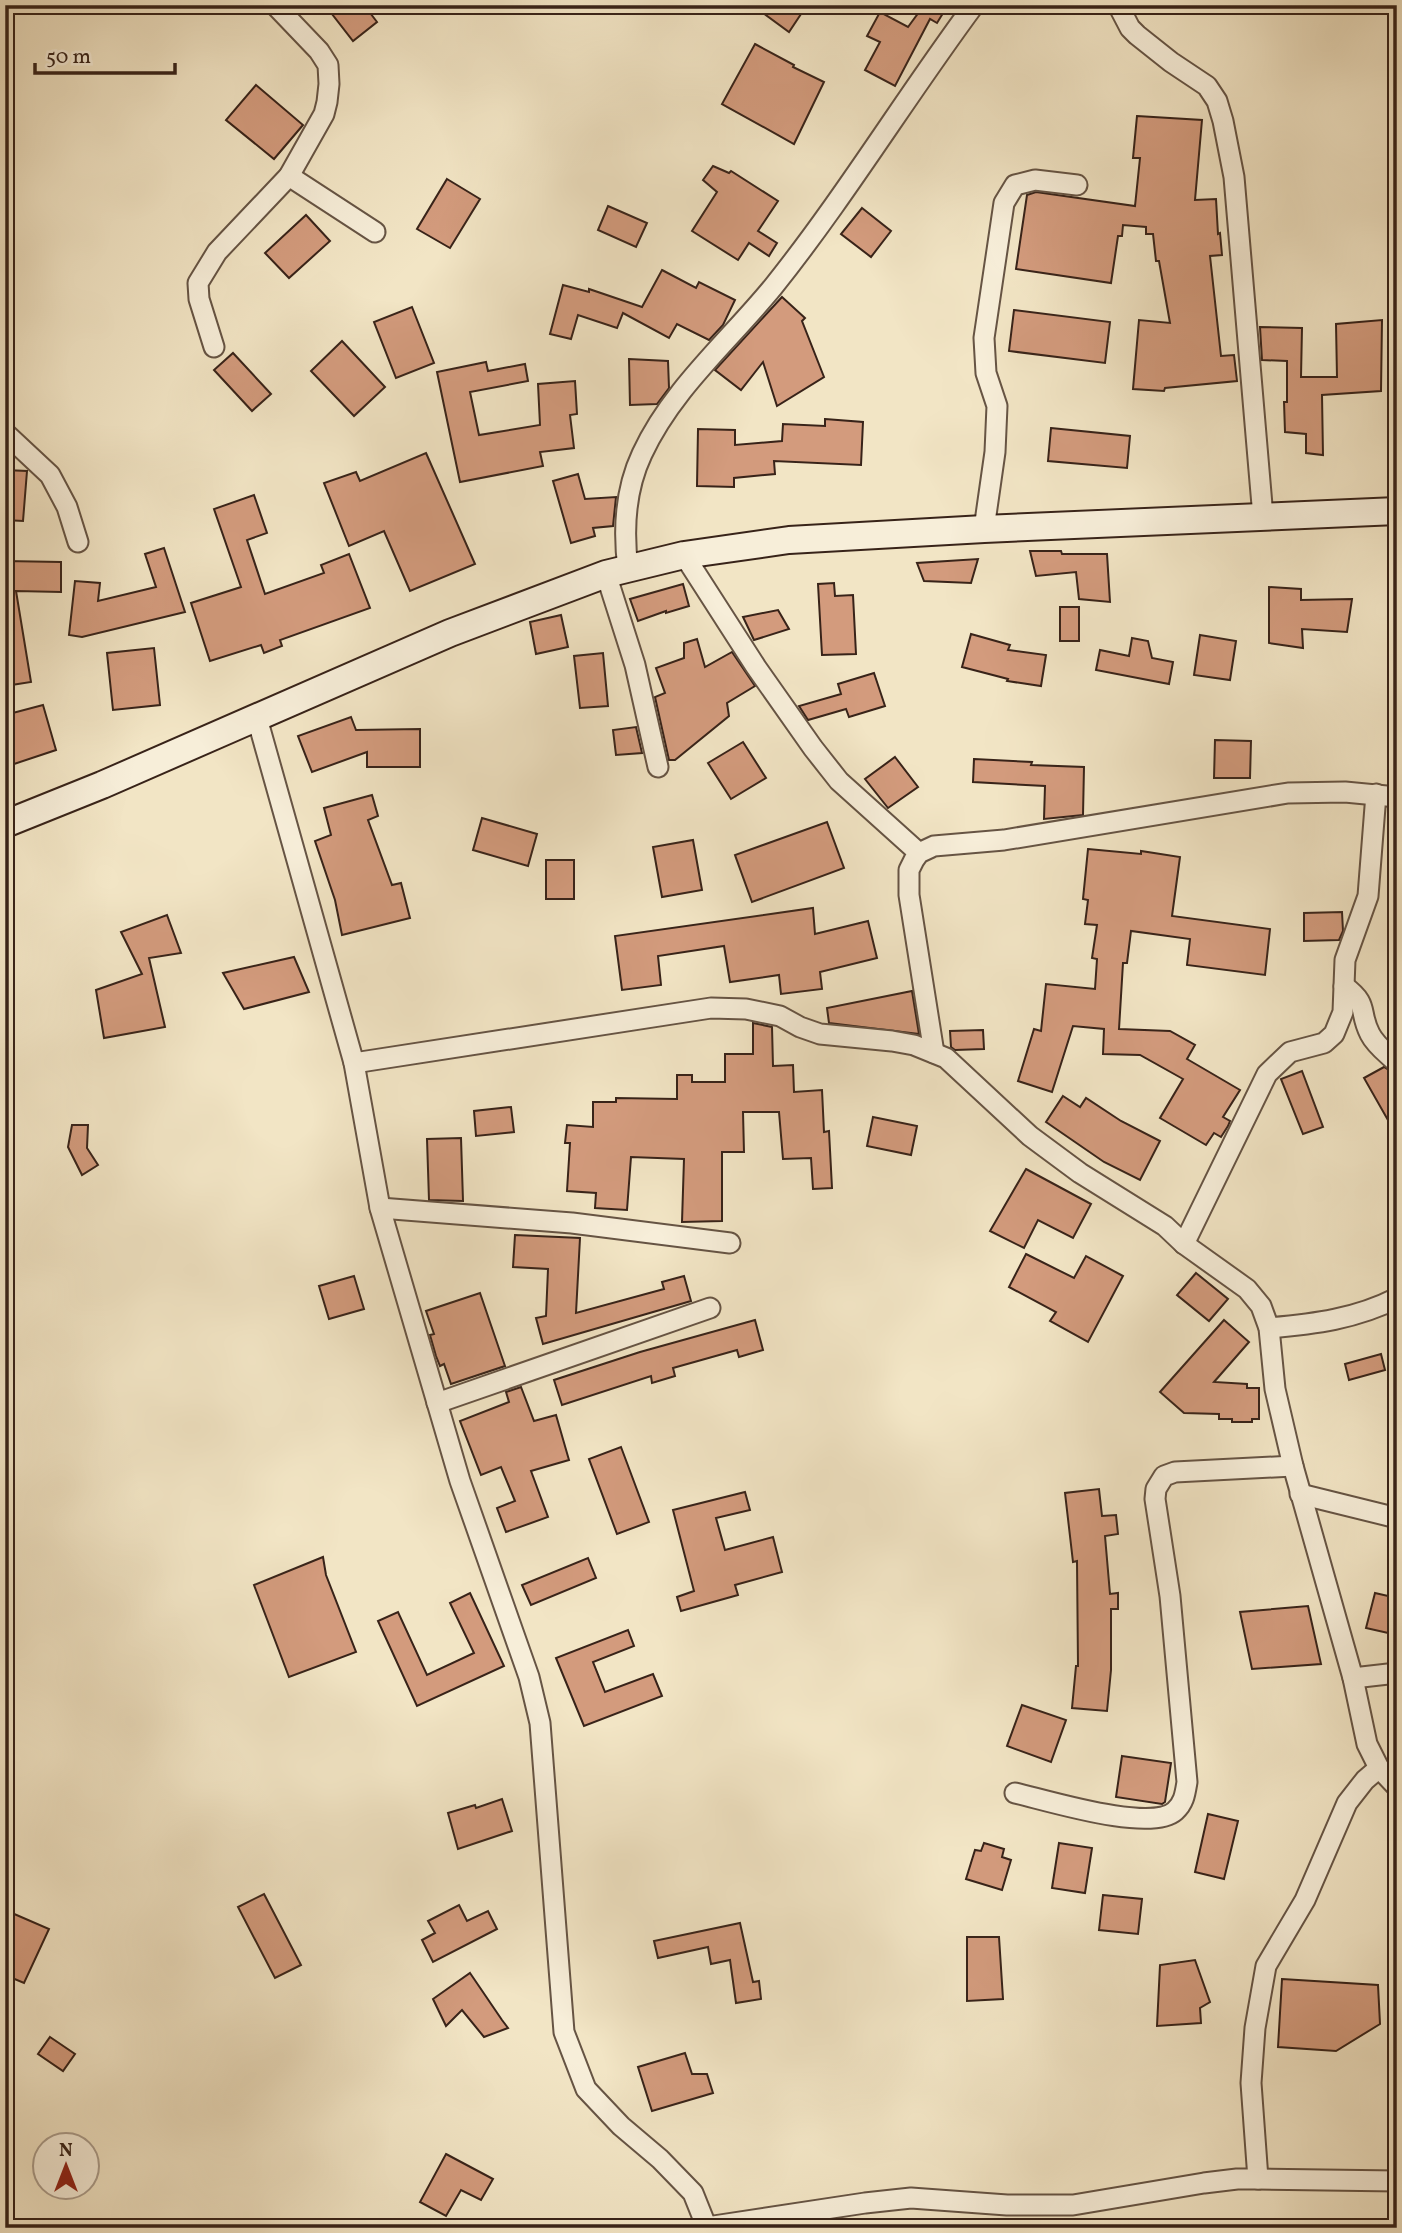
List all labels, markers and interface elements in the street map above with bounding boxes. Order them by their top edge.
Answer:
scale bar [35,32,175,76]
text: 50 m [46,43,91,72]
north arrow [32,2132,102,2202]
text: N [59,2138,73,2164]

